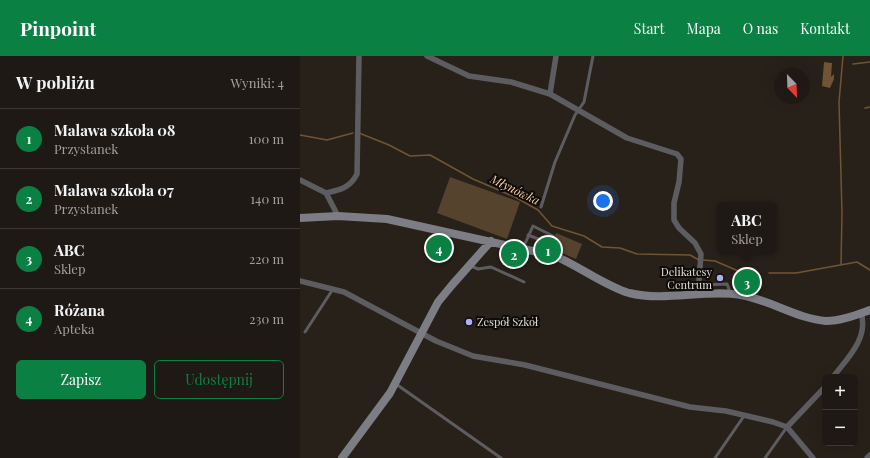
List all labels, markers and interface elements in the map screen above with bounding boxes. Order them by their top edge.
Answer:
text: Pinpoint [20,15,96,41]
text: Start [634,19,665,38]
text: Mapa [687,19,721,38]
text: O nas [743,19,778,38]
text: Kontakt [800,19,850,38]
north arrow [774,68,810,104]
text: W pobliżu [16,71,95,93]
text: Wyniki: 4 [231,74,284,91]
text: Malawa szkoła 08 [54,120,175,140]
text: 1 [27,130,31,147]
text: 100 m [249,130,284,147]
text: Przystanek [54,140,118,157]
water label: Młynówka [487,170,543,208]
text: Malawa szkoła 07 [54,180,174,200]
text: 2 [26,190,32,207]
text: 140 m [250,190,284,207]
your location [593,191,613,211]
text: Przystanek [54,200,118,217]
popup [717,202,777,254]
text: ABC [731,210,762,230]
text: Sklep [731,230,763,247]
pin: 4 [426,233,452,263]
pin: 1 [535,235,561,265]
pin: 2 [501,239,527,269]
text: ABC [54,240,84,260]
text: 3 [26,250,32,267]
text: 220 m [249,250,284,267]
text: Sklep [54,260,86,277]
place label: Delikatesy Centrum [661,264,712,292]
pin: 3 [734,267,760,297]
marker: Delikatesy Centrum [715,273,725,283]
text: Różana [54,300,105,320]
text: 4 [26,310,32,327]
text: 230 m [249,310,284,327]
place label: Zespół Szkół [477,314,539,329]
marker: Zespół Szkół [464,317,474,327]
text: Apteka [54,320,94,337]
button: Zapisz [16,360,146,399]
button: Udostępnij [154,360,284,399]
map controls [822,374,858,446]
button: + [822,374,858,410]
button: − [822,410,858,446]

